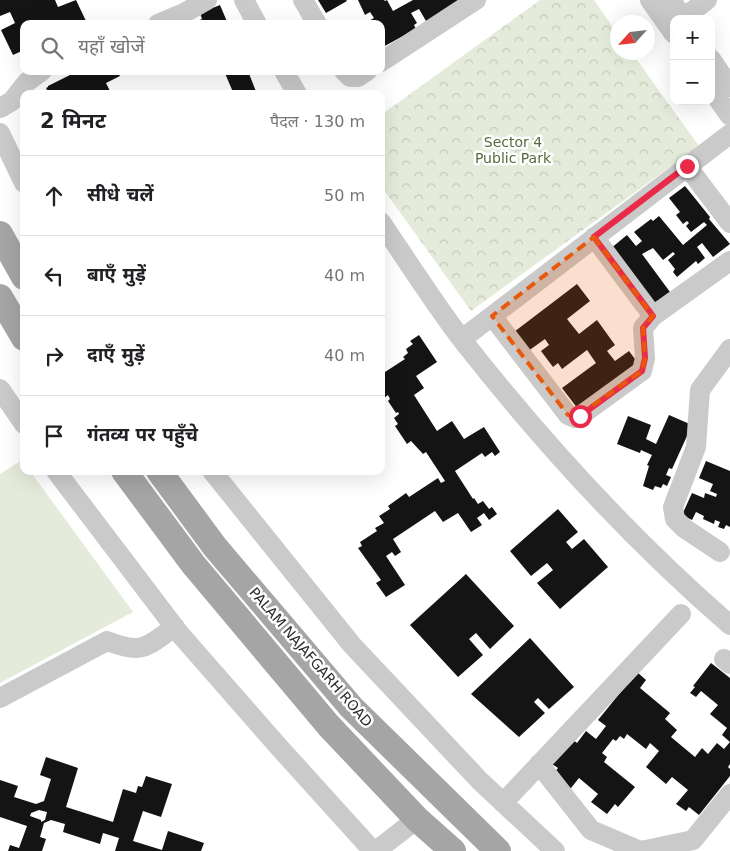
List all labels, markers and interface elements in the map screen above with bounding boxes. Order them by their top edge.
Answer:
north arrow [610,15,655,60]
map controls [670,15,715,105]
button: + [670,15,715,60]
search box [20,20,385,75]
icon: search [38,34,66,62]
text: यहाँ खोजें [78,35,145,57]
button: − [670,60,715,105]
text: 2 मिनट [40,109,106,133]
text: पैदल · 130 m [270,112,365,131]
park label: Sector 4 Public Park [475,134,552,166]
route end [676,155,699,178]
icon: ahead [40,182,68,210]
text: सीधे चलें [87,183,154,205]
text: 50 m [324,186,365,205]
icon: left [40,262,68,290]
text: बाएँ मुड़ें [87,263,146,285]
text: 40 m [324,266,365,285]
icon: right [40,342,68,370]
text: दाएँ मुड़ें [87,343,145,365]
text: 40 m [324,346,365,365]
route start [569,405,592,428]
icon: arrive [40,422,68,450]
text: गंतव्य पर पहुँचे [87,423,198,445]
street label: PALAM NAJAFGARH ROAD [246,584,376,730]

